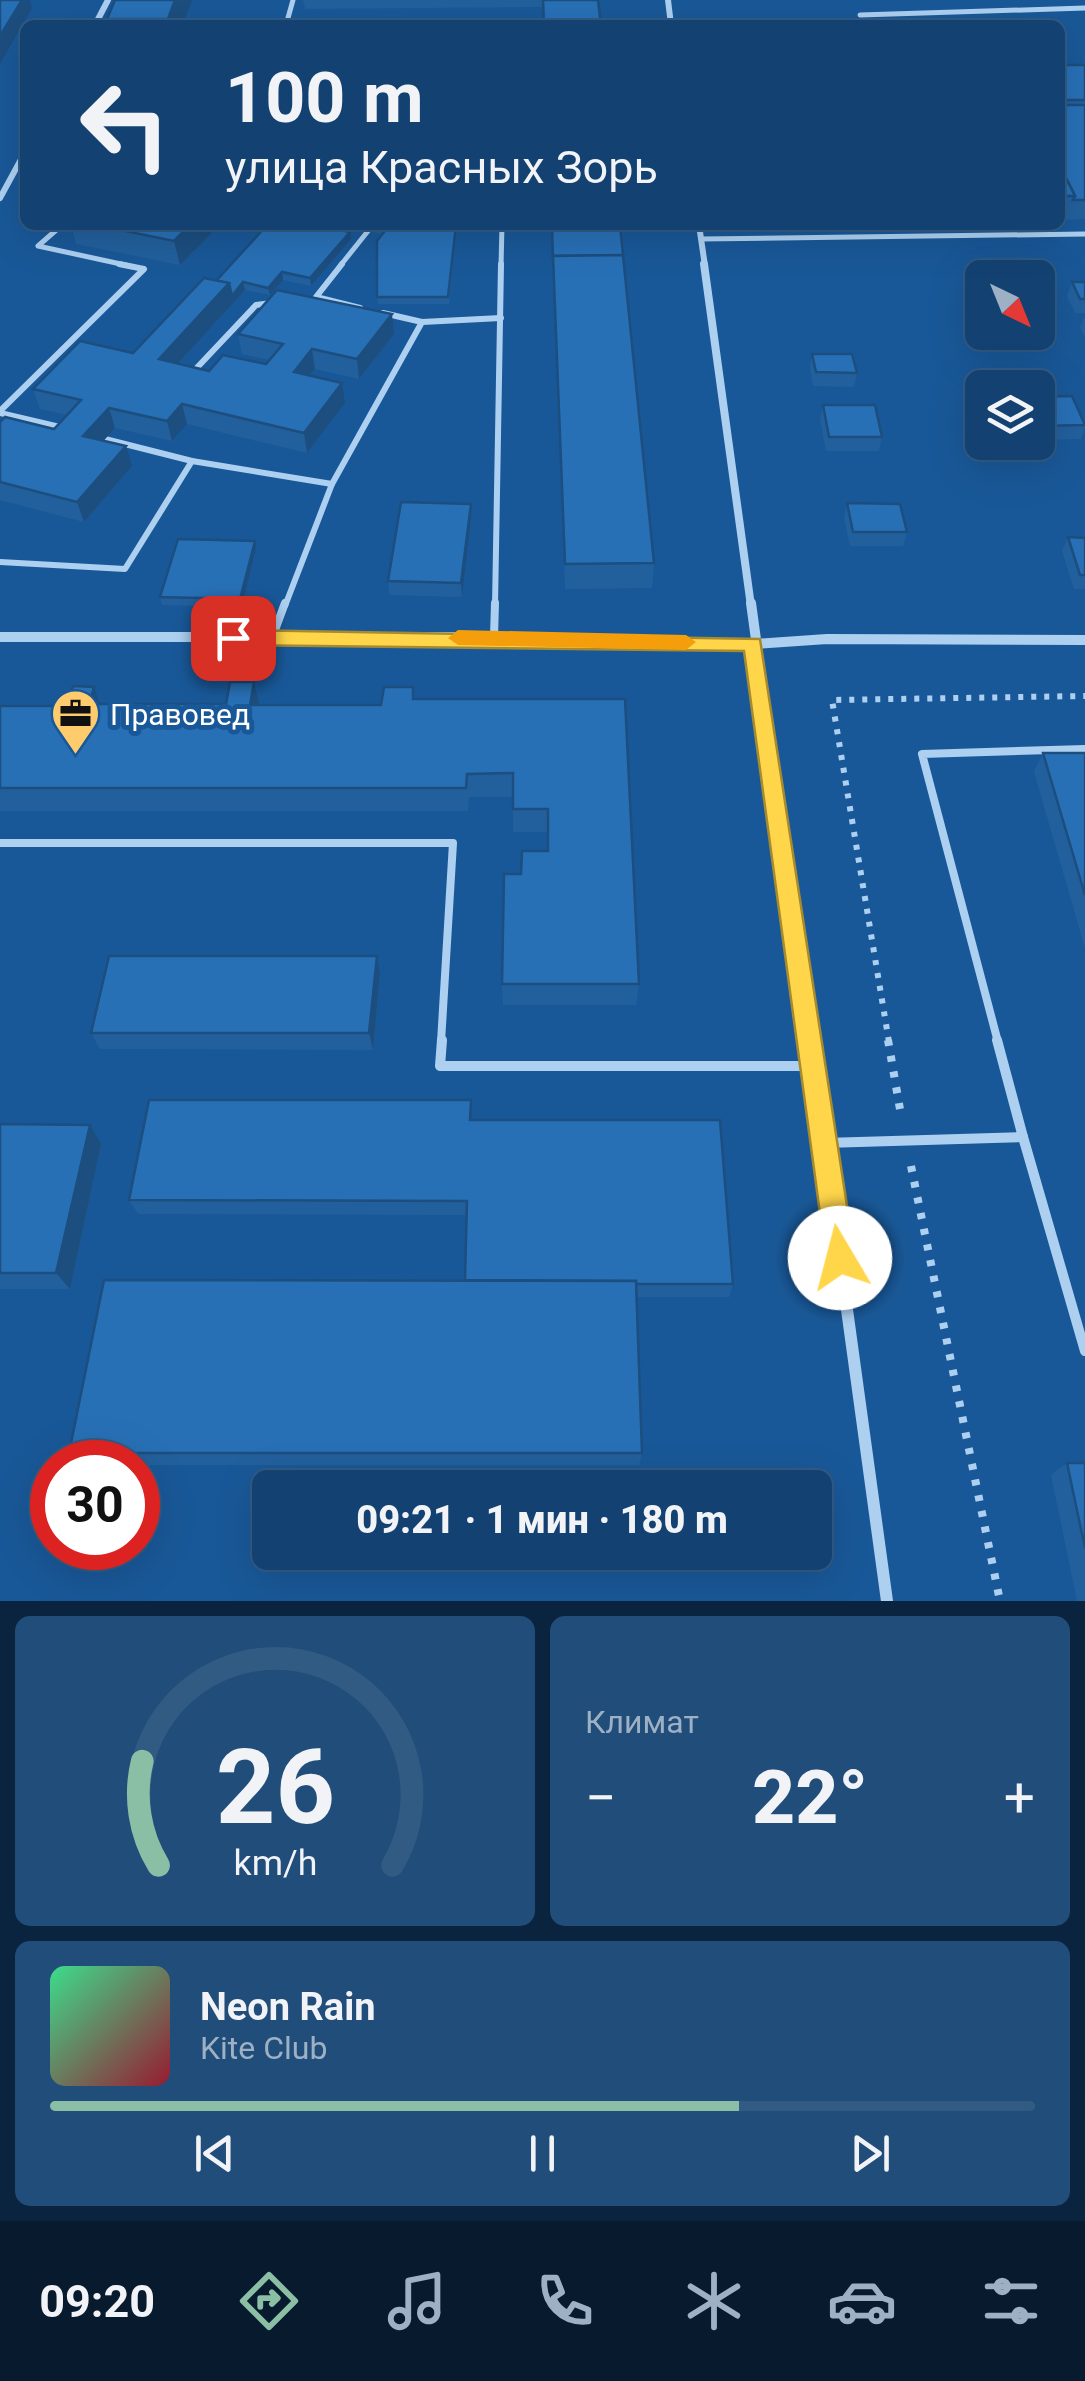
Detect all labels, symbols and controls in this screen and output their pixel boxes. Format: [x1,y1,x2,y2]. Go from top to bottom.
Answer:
text: 100 m [225,57,424,139]
icon: left [60,60,190,190]
text: улица Красных Зорь [225,141,658,194]
north arrow [965,260,1055,350]
map controls [965,260,1055,460]
button: layers [965,370,1055,460]
pin [191,596,276,681]
icon: arrive [206,611,261,666]
office icon: Правовед [49,688,101,756]
place label: Правовед [110,697,250,732]
position arrow [788,1206,892,1310]
speed limit sign: 30 [30,1440,160,1570]
text: 09:21 · 1 мин · 180 m [356,1498,728,1542]
text: Климат [585,1703,699,1741]
text: 26 [215,1727,335,1848]
text: 22° [752,1753,868,1841]
text: − [585,1766,616,1830]
text: + [1004,1766,1035,1830]
text: km/h [233,1842,317,1884]
text: Neon Rain [200,1985,376,2029]
text: Kite Club [200,2029,327,2067]
icon: previous [187,2126,242,2181]
icon: pause [515,2126,570,2181]
icon: next [843,2126,898,2181]
icon: directions [234,2266,304,2336]
icon: music [382,2266,452,2336]
icon: phone [530,2266,600,2336]
icon: climate [679,2266,749,2336]
icon: car [827,2266,897,2336]
icon: filters [976,2266,1046,2336]
text: 09:20 [39,2275,155,2328]

